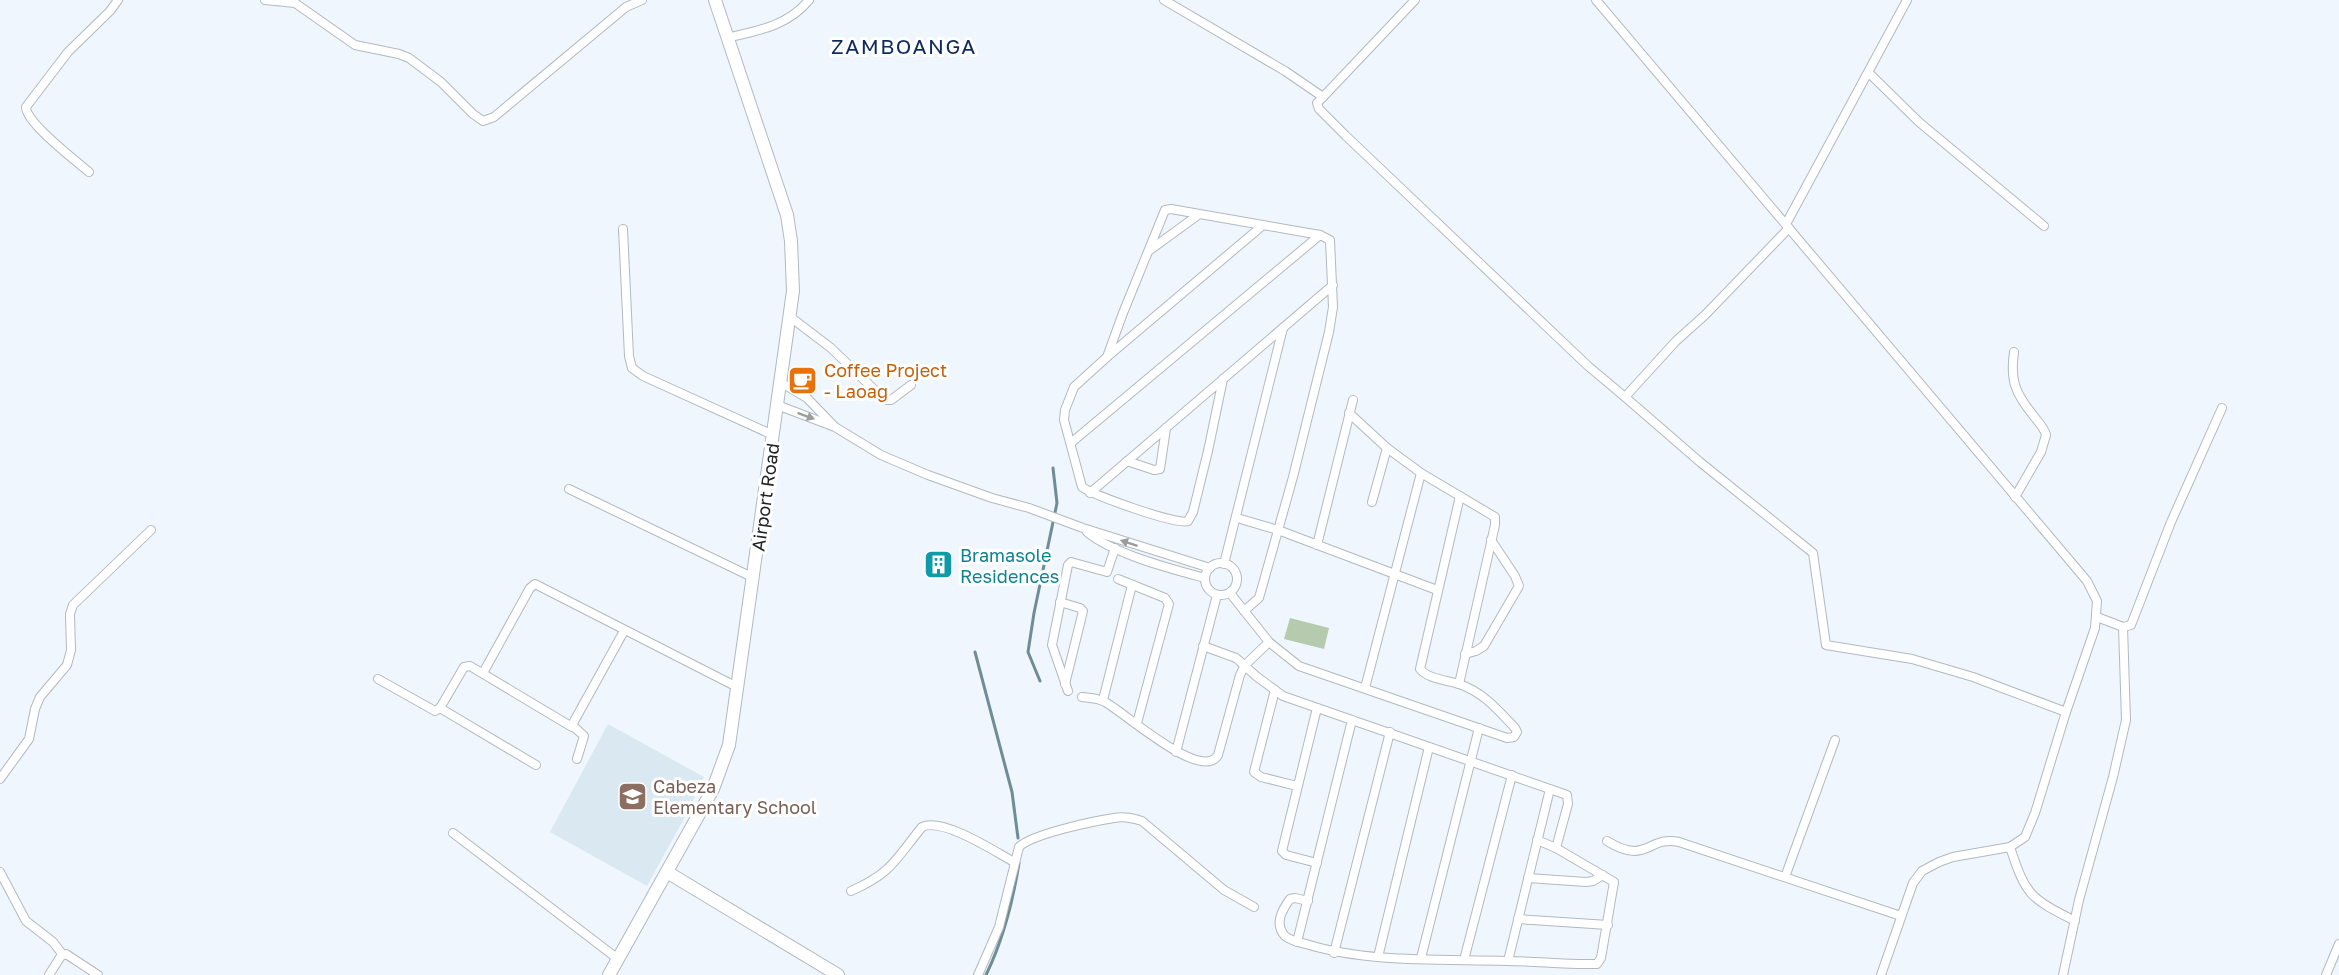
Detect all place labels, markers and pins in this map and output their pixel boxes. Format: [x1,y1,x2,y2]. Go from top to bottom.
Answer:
place label: Coffee Project - Laoag [824,359,947,402]
cafe icon: Coffee Project - Laoag [787,364,819,396]
place label: Bramasole Residences [960,544,1059,587]
building icon: Bramasole Residences [923,549,955,581]
place label: Cabeza Elementary School [653,775,817,818]
school or university icon: Cabeza Elementary School [616,780,648,812]

